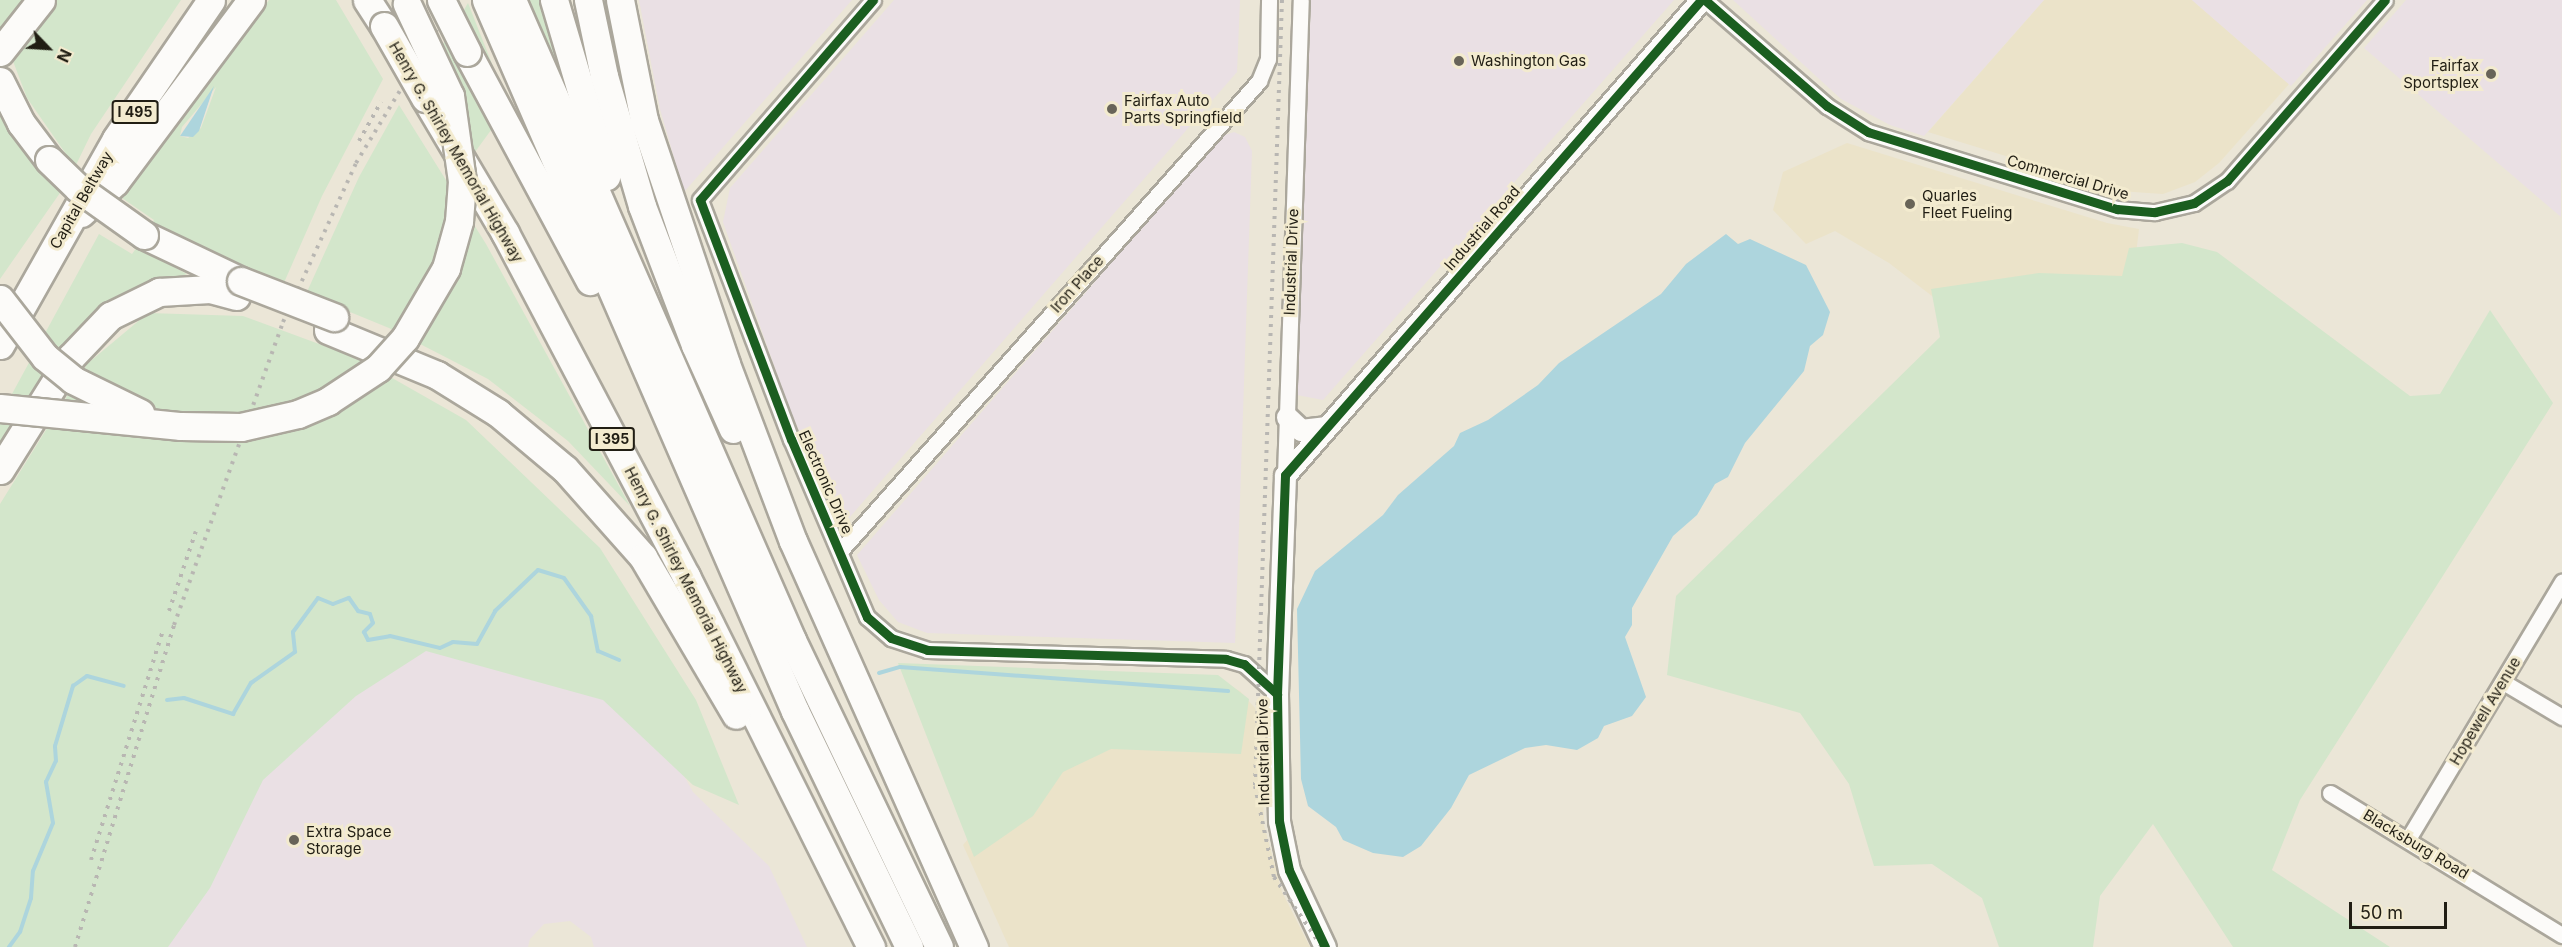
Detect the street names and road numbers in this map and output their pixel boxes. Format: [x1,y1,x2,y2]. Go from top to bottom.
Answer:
street label: Henry G. Shirley Memorial Highway [385,38,527,266]
road number: I 495 [111,101,159,123]
street label: Capital Beltway [46,148,116,252]
street label: Commercial Drive [2005,151,2131,203]
street label: Industrial Road [1441,182,1523,274]
street label: Industrial Drive [1280,208,1302,316]
street label: Iron Place [1047,252,1107,316]
street label: Electronic Drive [795,427,857,537]
road number: I 395 [588,428,636,450]
street label: Henry G. Shirley Memorial Highway [621,464,751,696]
street label: Hopewell Avenue [2446,654,2524,768]
street label: Industrial Drive [1253,698,1273,806]
street label: Blacksburg Road [2360,805,2472,883]

